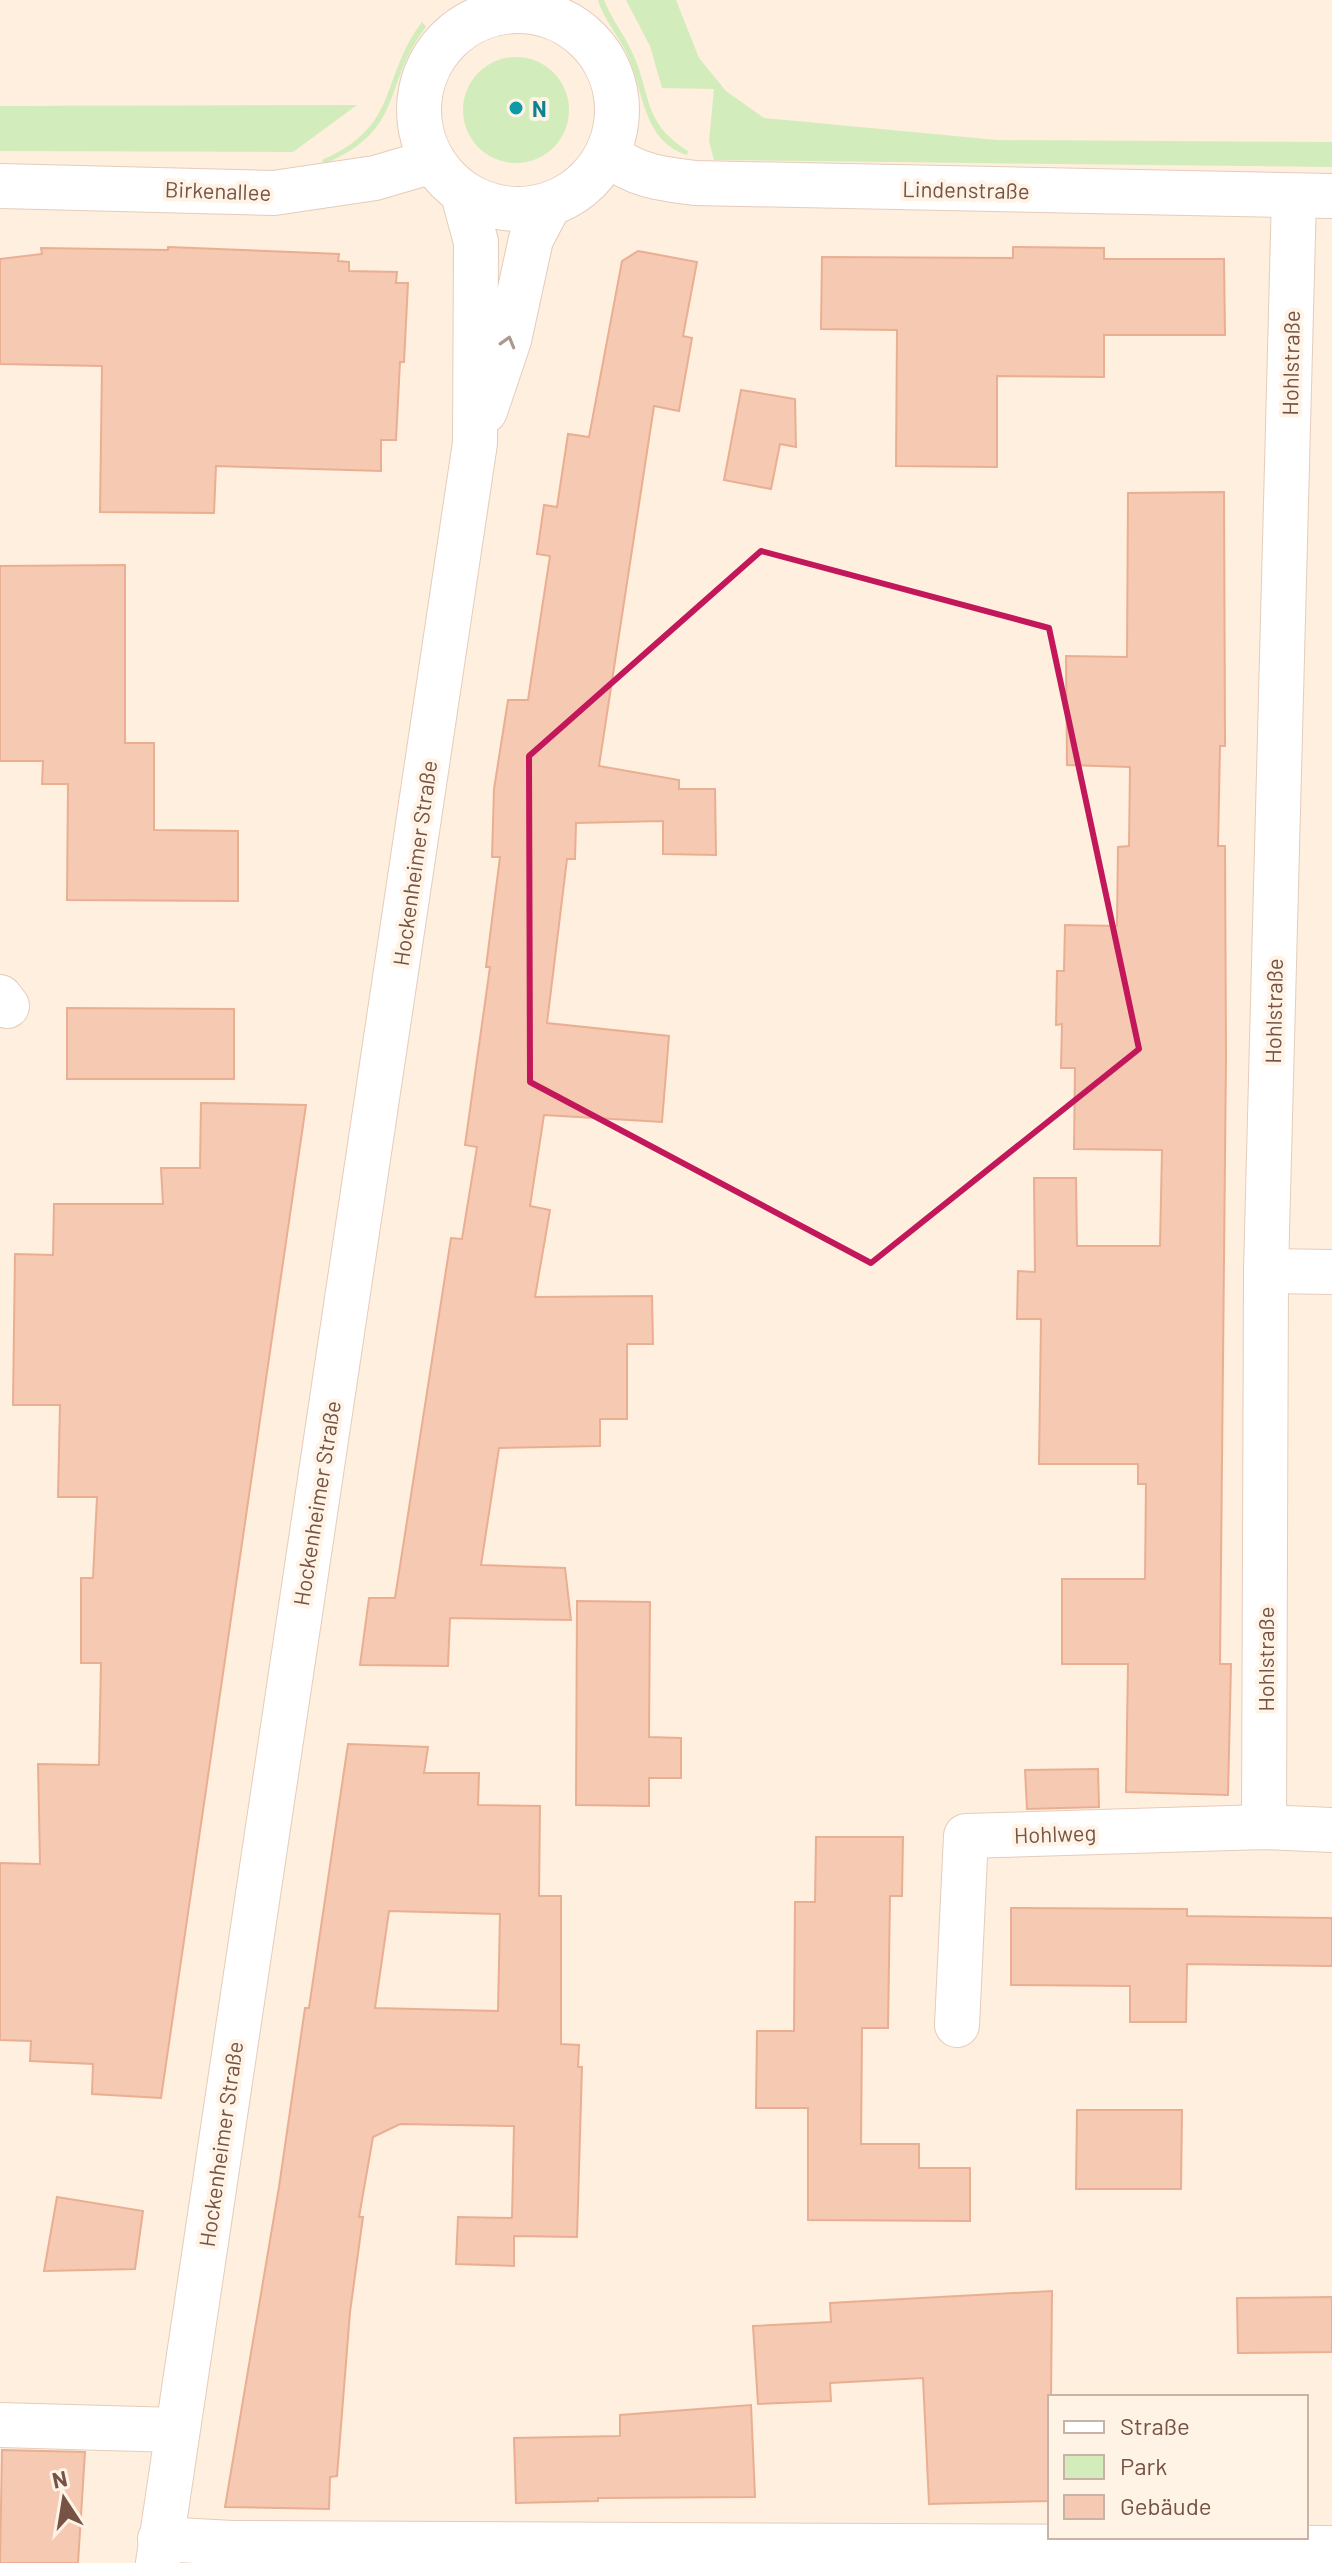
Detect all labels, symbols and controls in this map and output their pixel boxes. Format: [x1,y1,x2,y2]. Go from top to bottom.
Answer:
place label: N [532,95,547,121]
marker: N [507,99,525,117]
street label: Birkenallee [164,175,272,205]
street label: Lindenstraße [902,175,1030,203]
street label: Hohlstraße [1276,310,1304,416]
one-way arrow [499,336,515,350]
street label: Hockenheimer Straße [387,759,441,967]
street label: Hohlstraße [1259,958,1287,1064]
street label: Hockenheimer Straße [287,1399,345,1607]
street label: Hohlstraße [1252,1606,1278,1712]
street label: Hohlweg [1013,1819,1097,1847]
street label: Hockenheimer Straße [193,2040,247,2248]
legend [1048,2395,1308,2539]
text: Straße [1120,2411,1190,2440]
text: Park [1120,2451,1167,2480]
north arrow [24,2459,104,2539]
text: N [50,2464,69,2493]
text: Gebäude [1120,2491,1212,2520]

